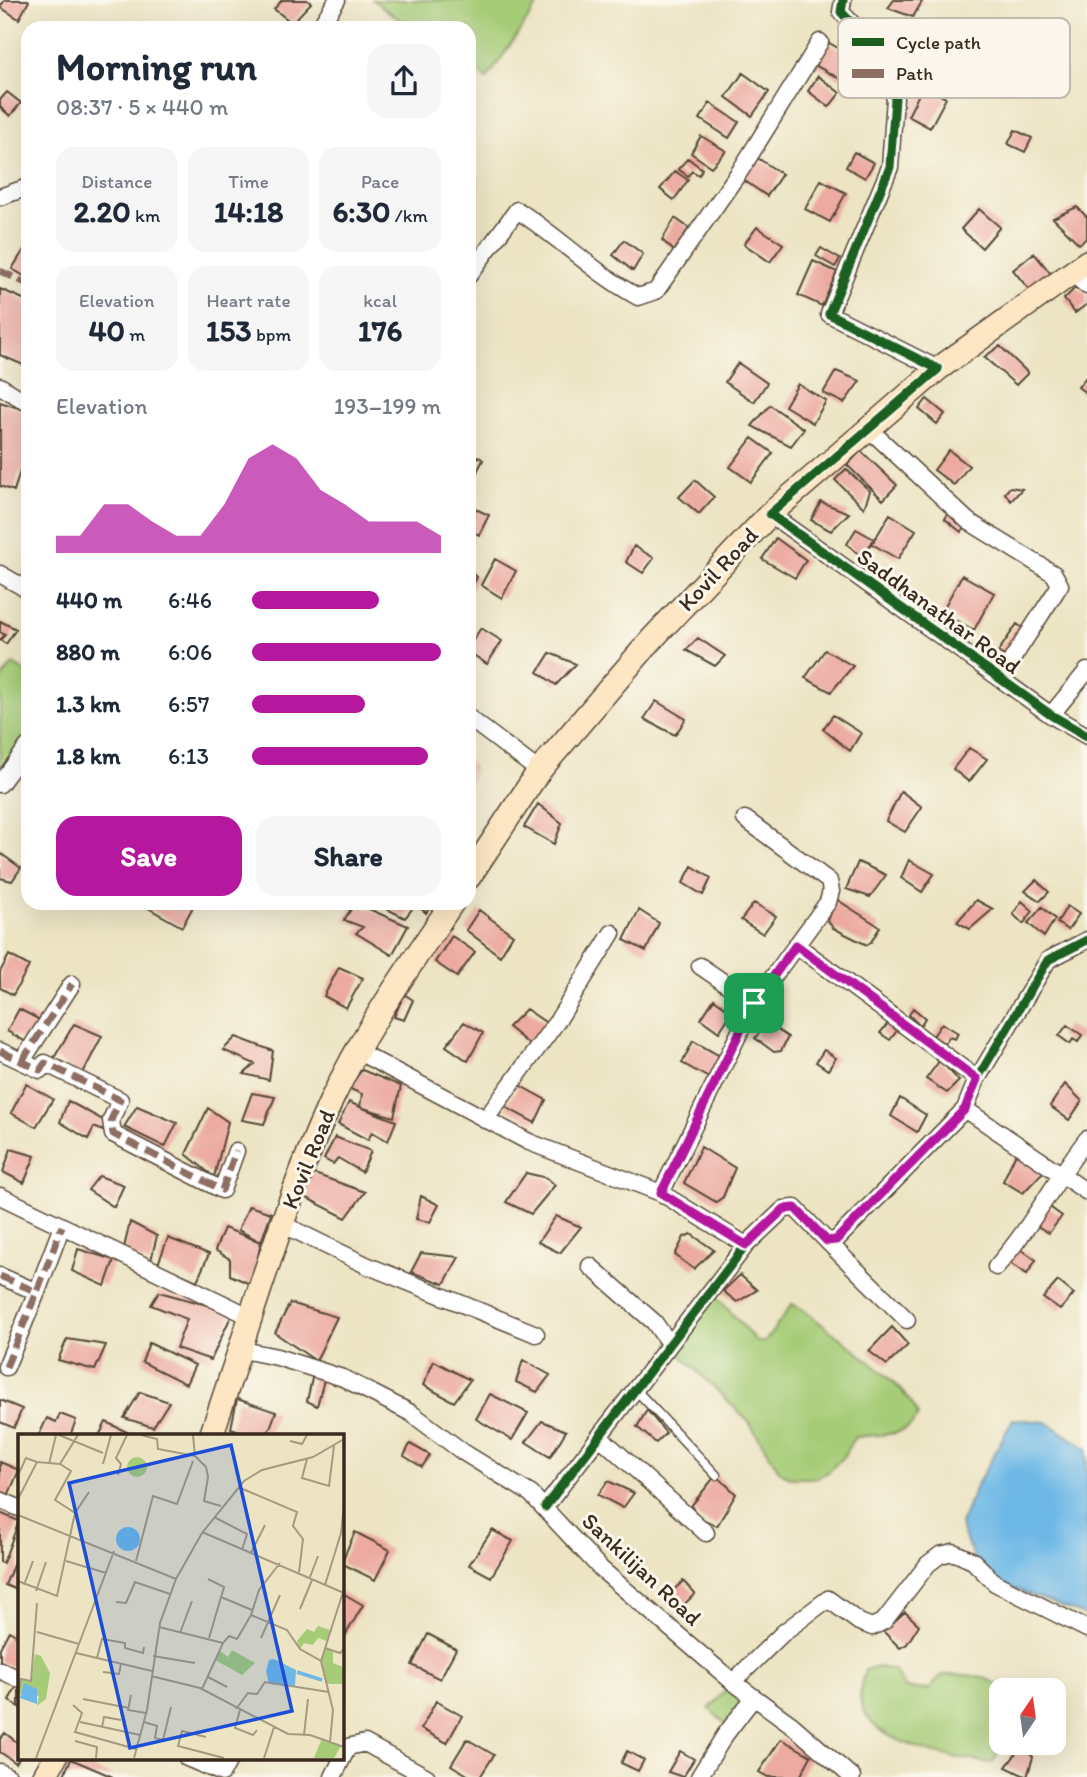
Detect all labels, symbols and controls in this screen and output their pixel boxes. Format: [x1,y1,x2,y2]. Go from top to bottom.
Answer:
legend [838,18,1070,98]
text: Cycle path [896,31,981,54]
text: Morning run [56,44,257,90]
button: share [367,44,441,118]
text: Path [896,62,933,85]
text: 08:37 · 5 × 440 m [56,93,228,121]
text: Distance [81,170,152,193]
text: Time [228,170,269,193]
text: Pace [361,170,399,193]
text: 2.20 [73,193,131,230]
text: 14:18 [214,193,283,230]
text: 6:30 [332,193,390,230]
text: km [131,204,160,227]
text: /km [390,204,428,227]
text: Elevation [79,289,155,312]
text: Heart rate [206,289,291,312]
text: kcal [363,289,397,312]
text: 40 [88,312,125,349]
text: 153 [206,312,252,349]
text: 176 [358,312,402,349]
text: m [125,323,145,346]
text: bpm [252,323,291,346]
text: Elevation [56,392,147,420]
text: 193–199 m [334,392,441,420]
street label: Kovil Road [672,521,764,617]
street label: Saddhanathar Road [852,542,1026,680]
text: 440 m [56,586,122,614]
text: 6:46 [168,586,212,614]
text: 880 m [56,638,120,666]
text: 6:06 [168,638,212,666]
text: 1.3 km [56,690,120,718]
text: 6:57 [168,690,209,718]
text: 1.8 km [56,742,121,770]
text: 6:13 [168,742,209,770]
button: Save [56,816,242,896]
button: Share [256,816,441,896]
pin [724,973,784,1033]
icon: arrive [735,984,773,1022]
street label: Kovil Road [275,1105,341,1213]
inset map [18,1434,343,1760]
street label: Sankilijan Road [577,1507,708,1632]
north arrow [989,1678,1066,1755]
map controls [989,1678,1066,1755]

